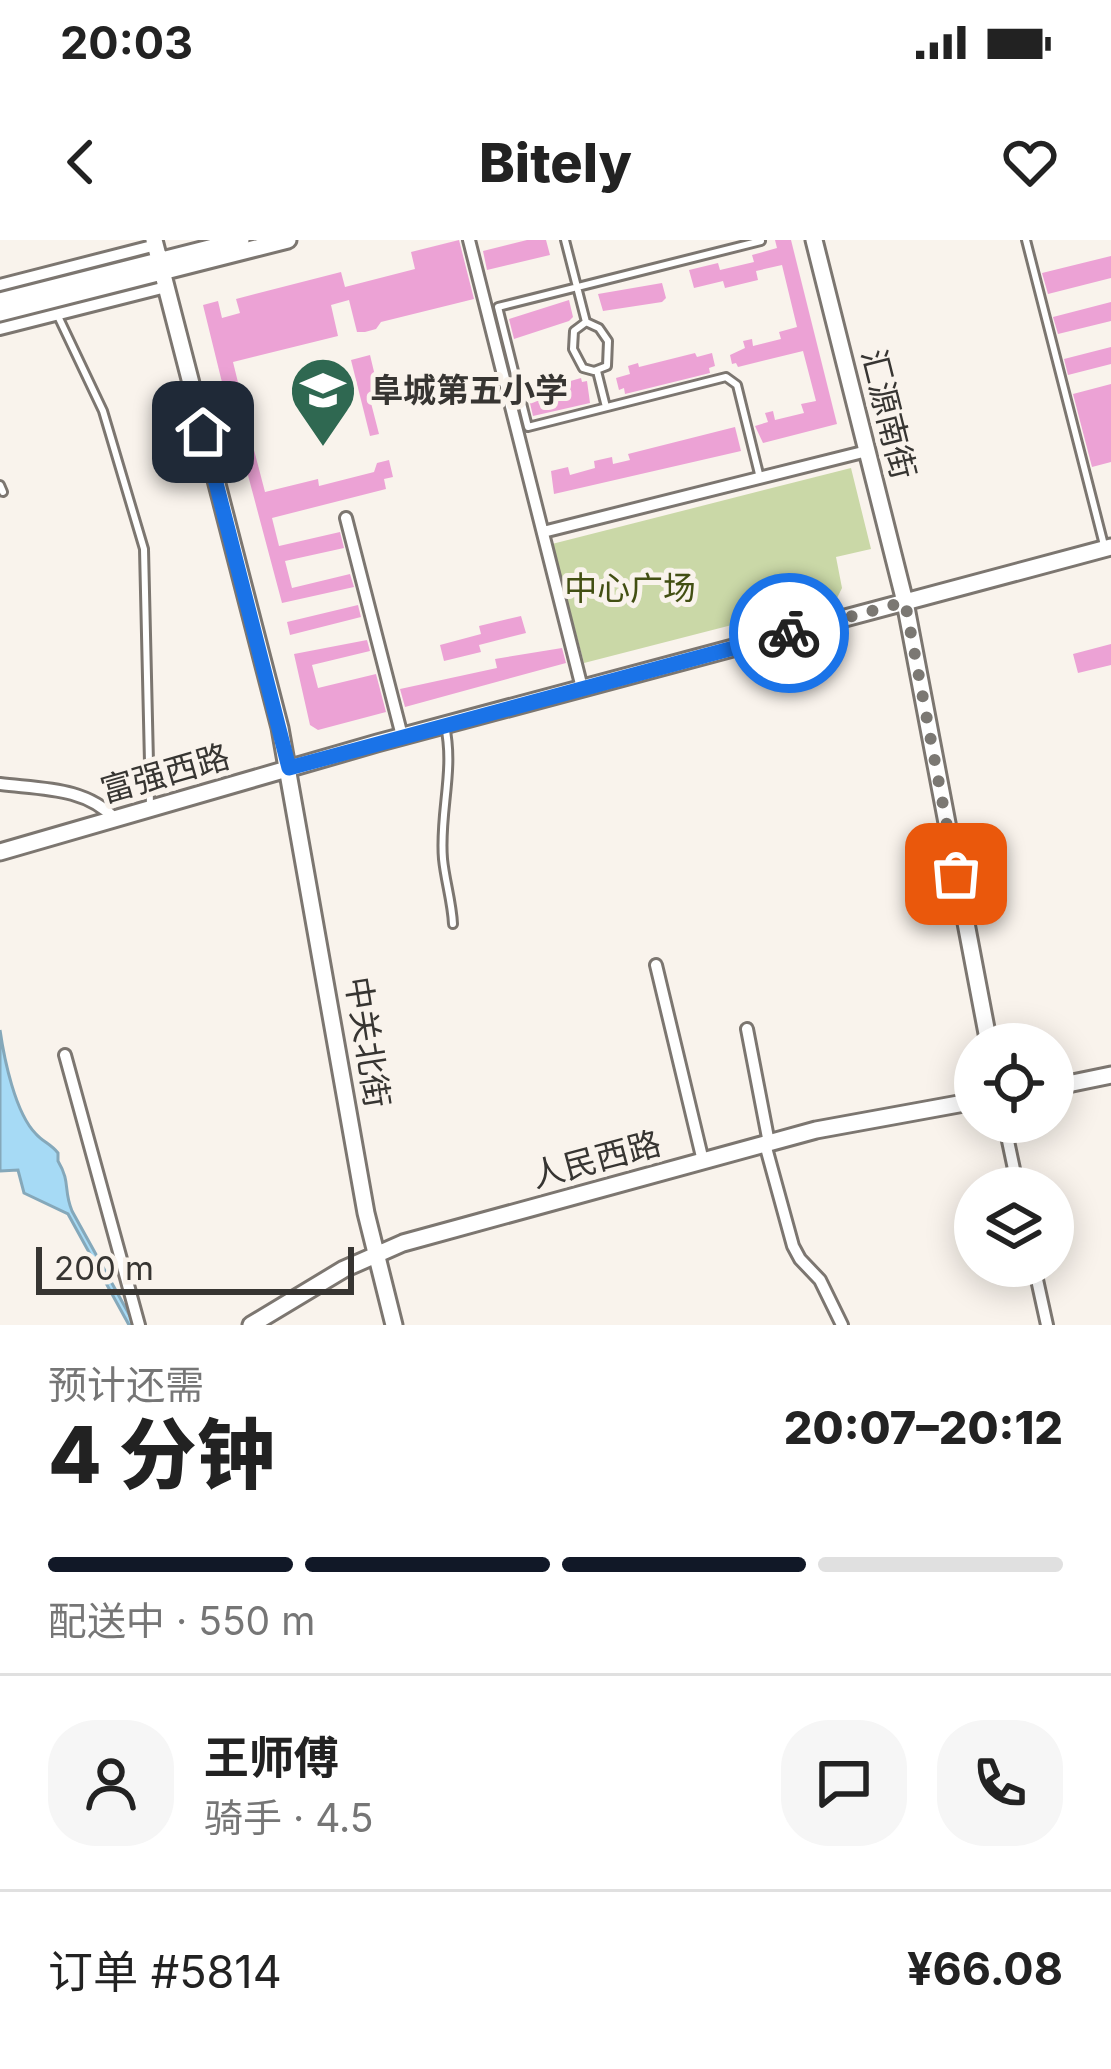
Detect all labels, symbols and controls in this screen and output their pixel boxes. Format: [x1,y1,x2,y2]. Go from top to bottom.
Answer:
text: 20:03 [60,15,193,70]
icon: back [48,129,114,195]
icon: heart [997,129,1063,195]
text: Bitely [479,130,632,195]
street label: 汇源南街 [854,345,924,483]
school or university icon: 阜城第五小学 [288,355,358,449]
place label: 阜城第五小学 [370,370,568,410]
pin [152,381,254,483]
icon: home [170,399,236,465]
park label: 中心广场 [564,568,696,608]
courier [729,573,849,693]
icon: bike [756,600,822,666]
street label: 富强西路 [96,736,234,810]
pin [905,823,1007,925]
icon: bag [923,841,989,907]
street label: 中关北街 [338,974,398,1110]
map controls [954,1023,1074,1287]
button: locate [954,1023,1074,1143]
street label: 人民西路 [527,1123,665,1195]
button: layers [954,1167,1074,1287]
scale bar [36,1241,354,1294]
text: 200 m [54,1248,154,1288]
text: 预计还需 [48,1361,204,1408]
text: 20:07–20:12 [784,1400,1063,1455]
text: 4 分钟 [48,1407,275,1502]
text: 配送中 · 550 m [48,1597,315,1644]
button: person [48,1720,174,1846]
button: chat [781,1720,907,1846]
button: phone [937,1720,1063,1846]
text: 王师傅 [204,1730,339,1785]
text: 骑手 · 4.5 [204,1794,373,1841]
text: ¥66.08 [907,1941,1063,1996]
text: 订单 #5814 [48,1944,282,1999]

